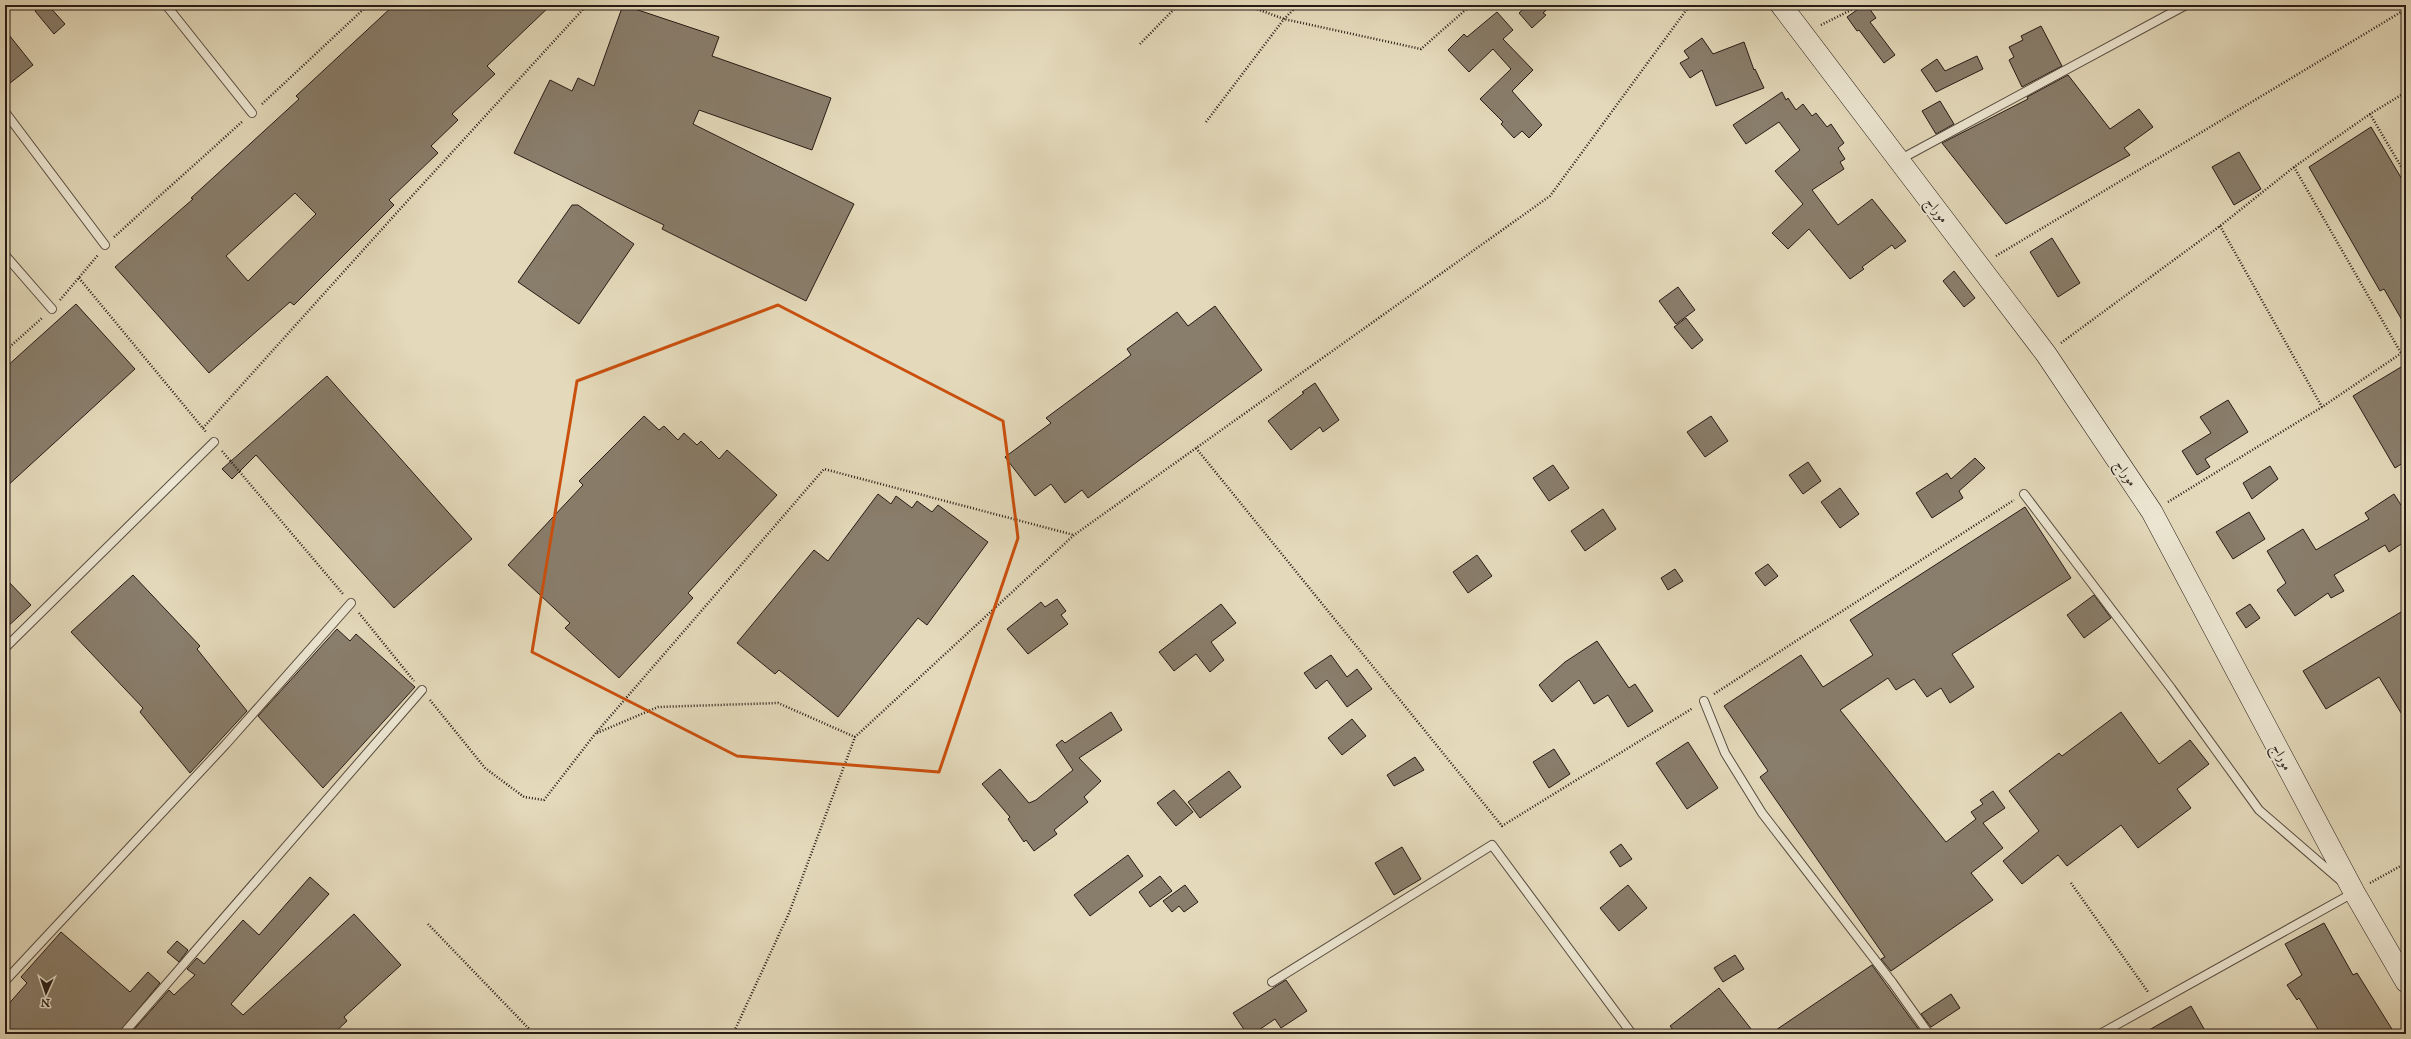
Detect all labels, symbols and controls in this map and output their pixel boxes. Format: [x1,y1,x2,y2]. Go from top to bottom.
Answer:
street label: موراج [1918,194,1952,229]
street label: موراج [2108,457,2141,492]
street label: موراج [2264,741,2296,775]
north arrow [26,973,66,1013]
text: N [40,996,51,1009]

